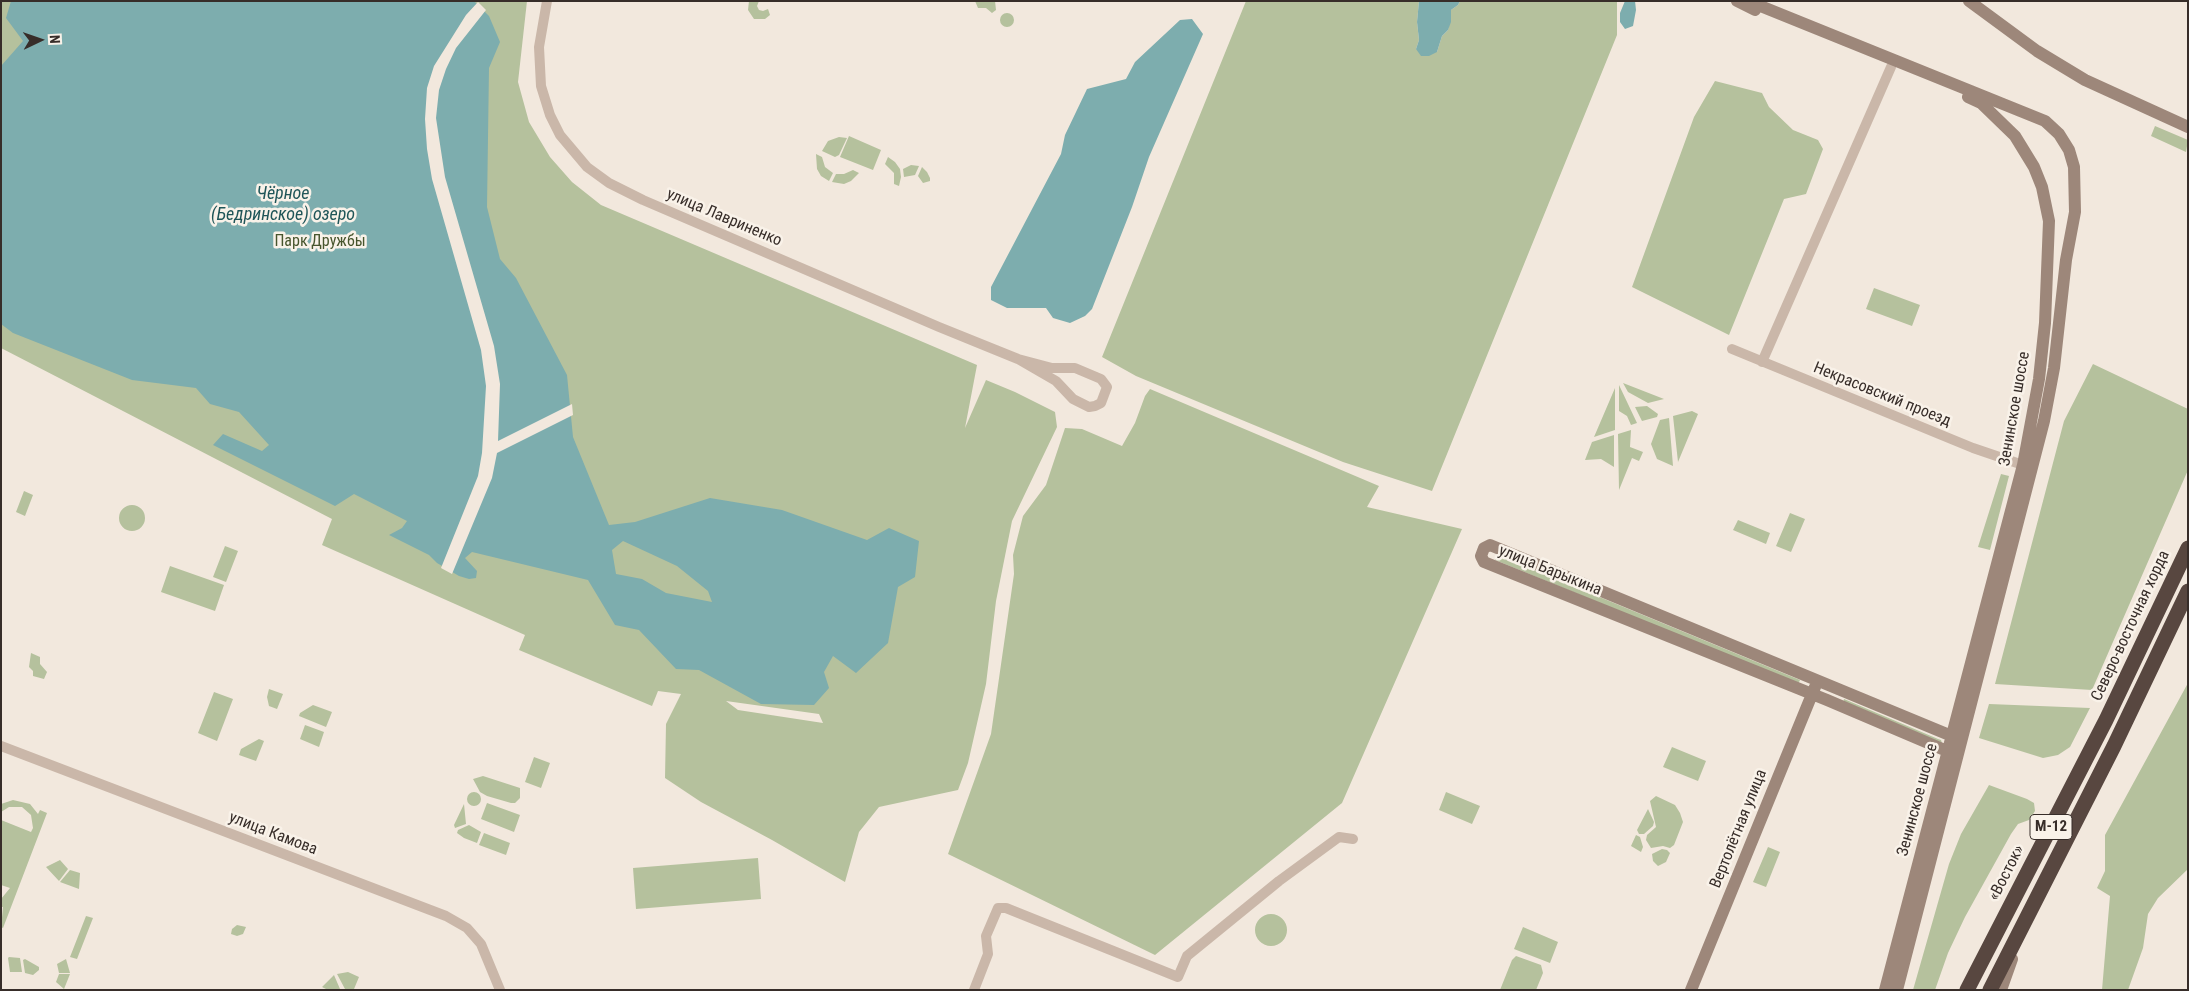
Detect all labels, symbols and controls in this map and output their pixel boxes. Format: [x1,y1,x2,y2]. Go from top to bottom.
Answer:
north arrow [15,15,65,65]
text: N [47,35,63,44]
water label: Чёрное (Бедринское) озеро [211,183,355,225]
street label: улица Лавриненко [663,185,785,251]
park label: Парк Дружбы [274,232,366,252]
street label: Зенинское шоссе [1995,350,2035,468]
street label: Некрасовский проезд [1810,359,1954,431]
street label: улица Барыкина [1496,542,1604,600]
street label: Северо-восточная хорда [2088,548,2174,704]
street label: Зенинское шоссе [1894,742,1942,858]
street label: Вертолётная улица [1706,767,1772,891]
street label: улица Камова [226,808,320,860]
road number: М-12 [2030,814,2072,840]
street label: «Восток» [1985,842,2029,904]

